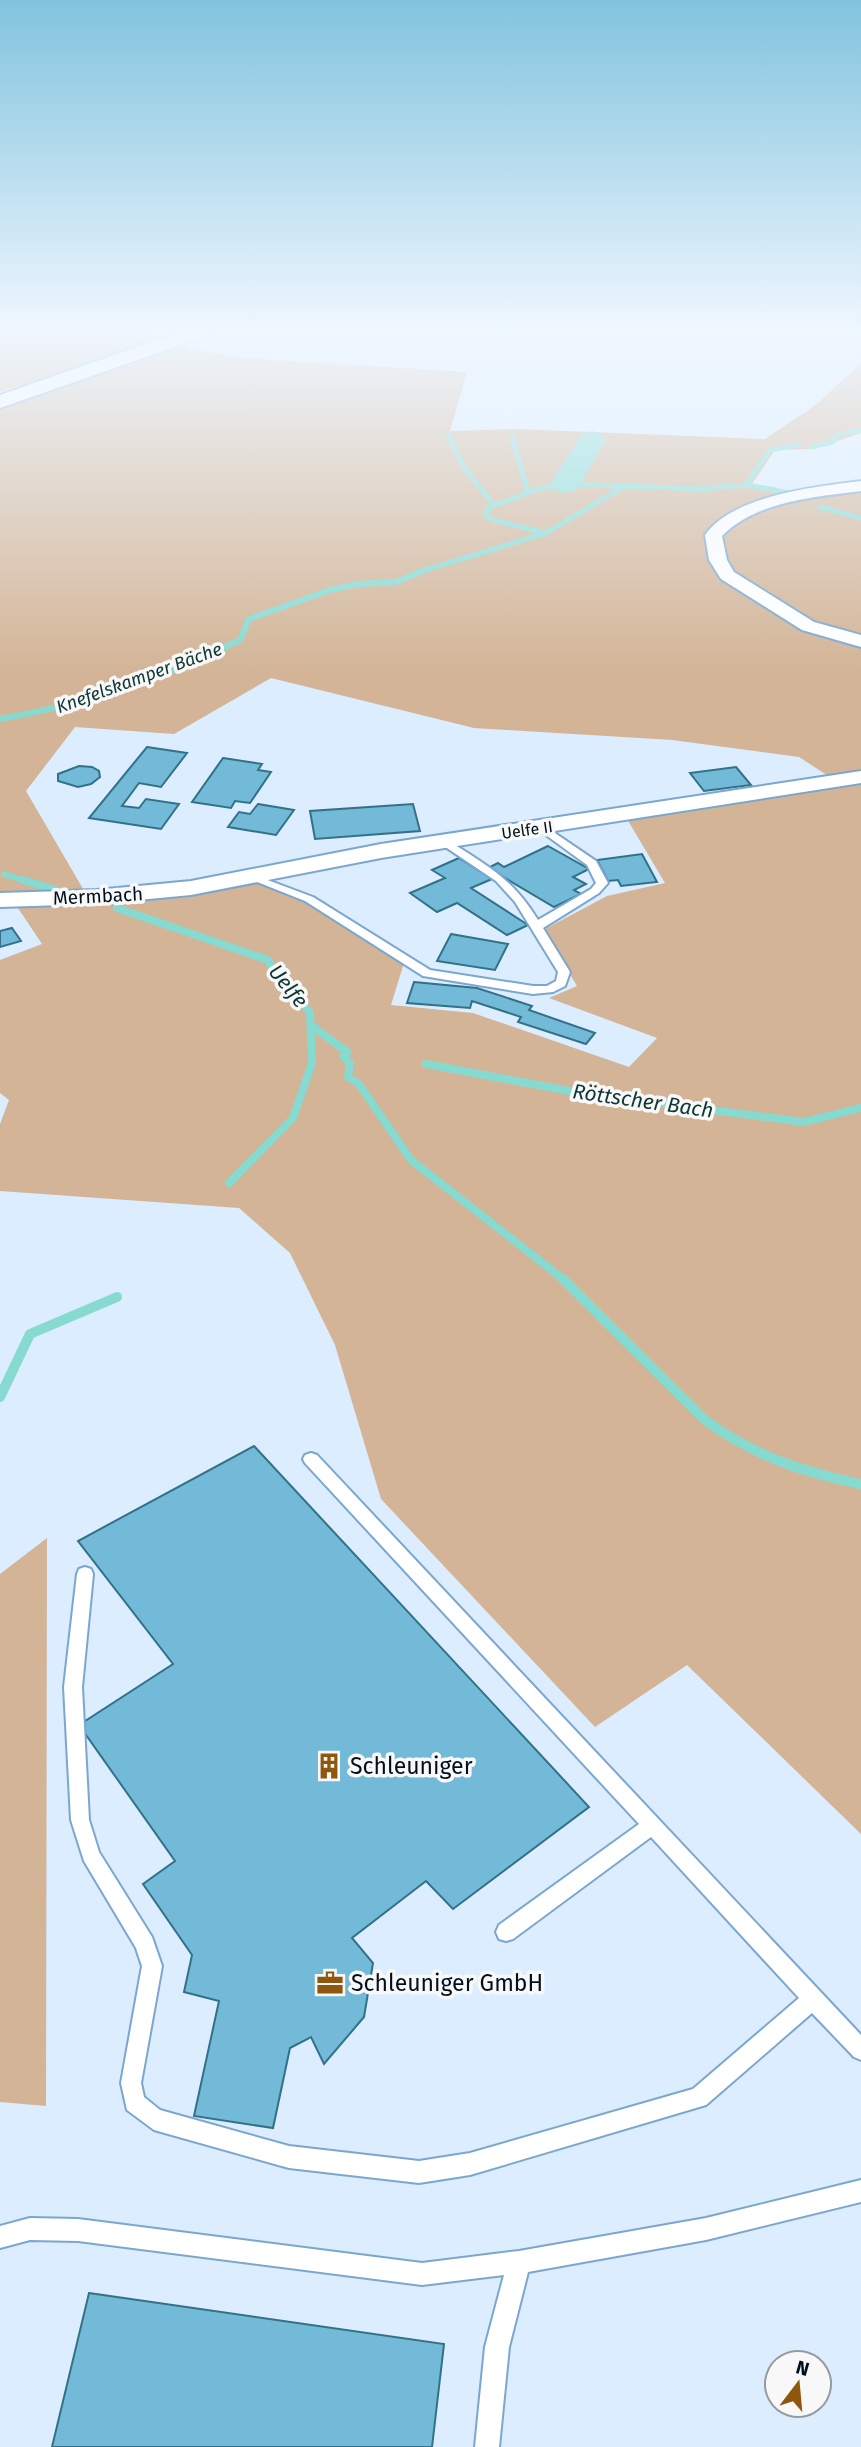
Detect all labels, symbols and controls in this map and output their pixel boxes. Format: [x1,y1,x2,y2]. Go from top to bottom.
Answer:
water label: Knefelskamper Bäche [53,638,225,718]
street label: Uelfe II [500,817,554,843]
street label: Mermbach [52,882,144,910]
water label: Uelfe [263,959,313,1013]
water label: Röttscher Bach [571,1078,715,1124]
building icon: Schleuniger [314,1751,344,1781]
place label: Schleuniger [350,1752,473,1780]
office icon: Schleuniger GmbH [315,1968,345,1998]
place label: Schleuniger GmbH [351,1969,543,1997]
north arrow [763,2349,833,2419]
text: N [793,2355,812,2381]

